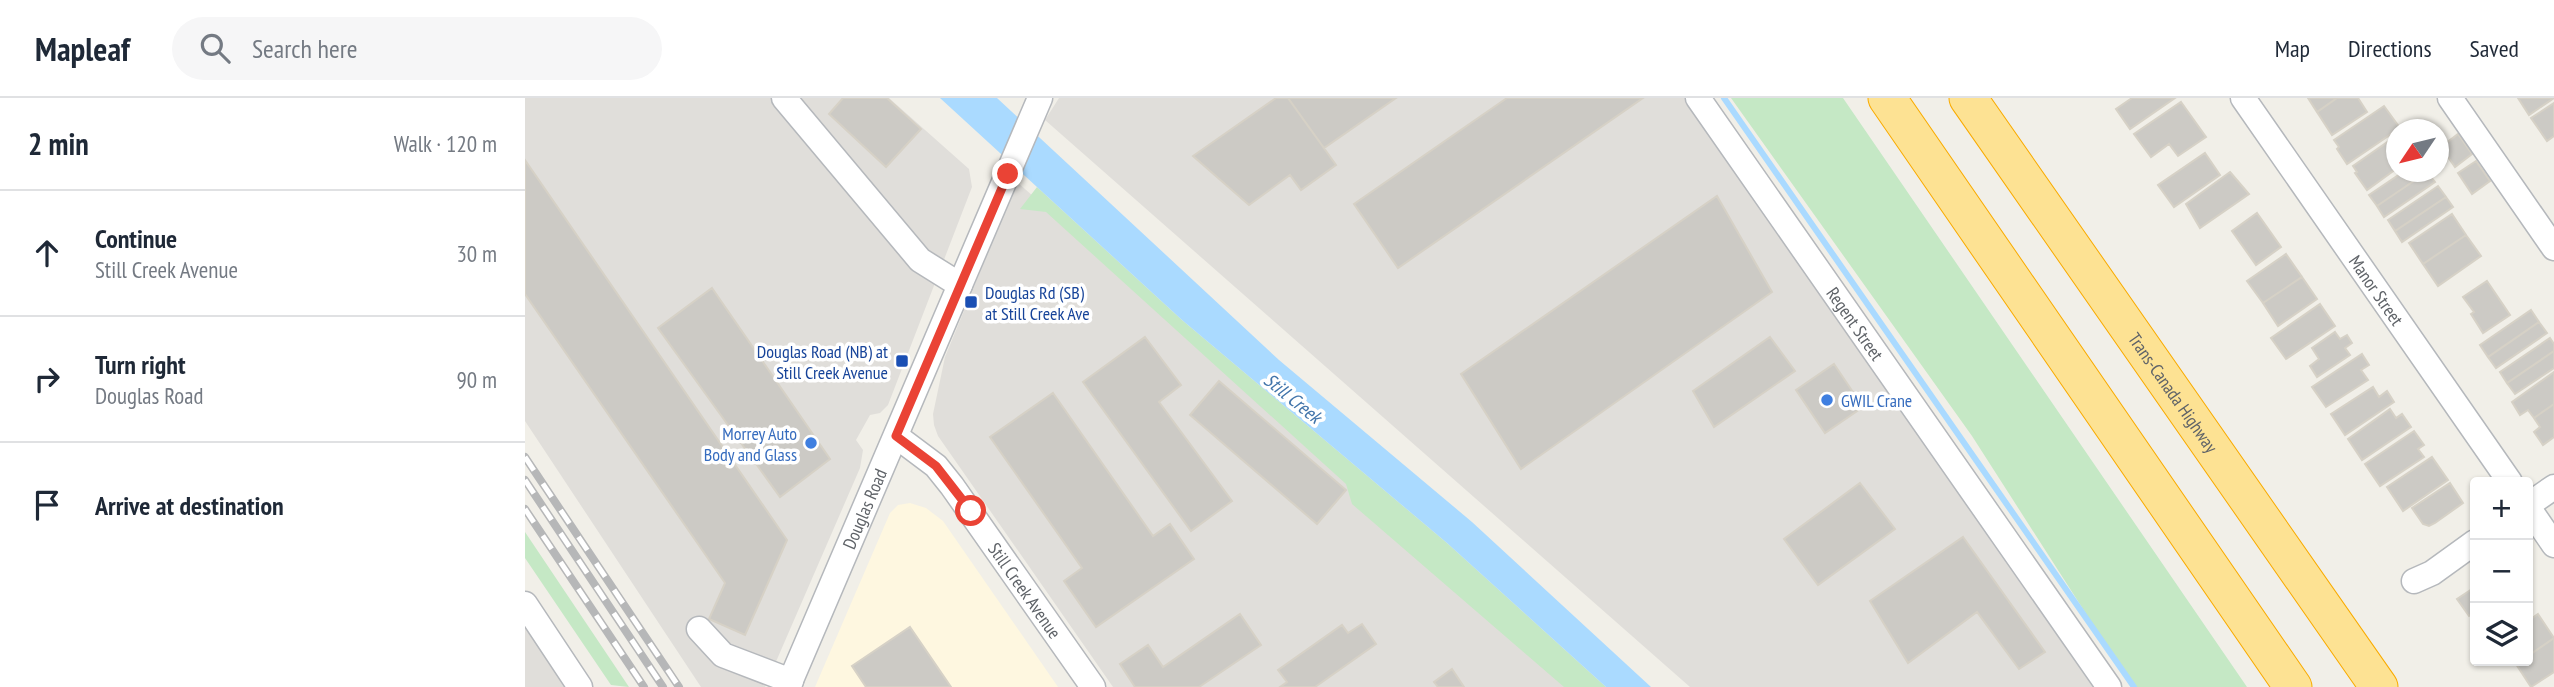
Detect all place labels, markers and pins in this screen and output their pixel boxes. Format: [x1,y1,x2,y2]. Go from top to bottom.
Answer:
place label: Douglas Rd (SB) at Still Creek Ave [985,281,1090,325]
marker: Douglas Rd (SB) at Still Creek Ave [963,294,979,310]
place label: Douglas Road (NB) at Still Creek Avenue [757,340,888,384]
marker: Douglas Road (NB) at Still Creek Avenue [894,353,910,369]
place label: GWIL Crane [1841,389,1912,412]
marker: GWIL Crane [1819,392,1835,408]
place label: Morrey Auto Body and Glass [704,422,797,466]
marker: Morrey Auto Body and Glass [803,435,819,451]

